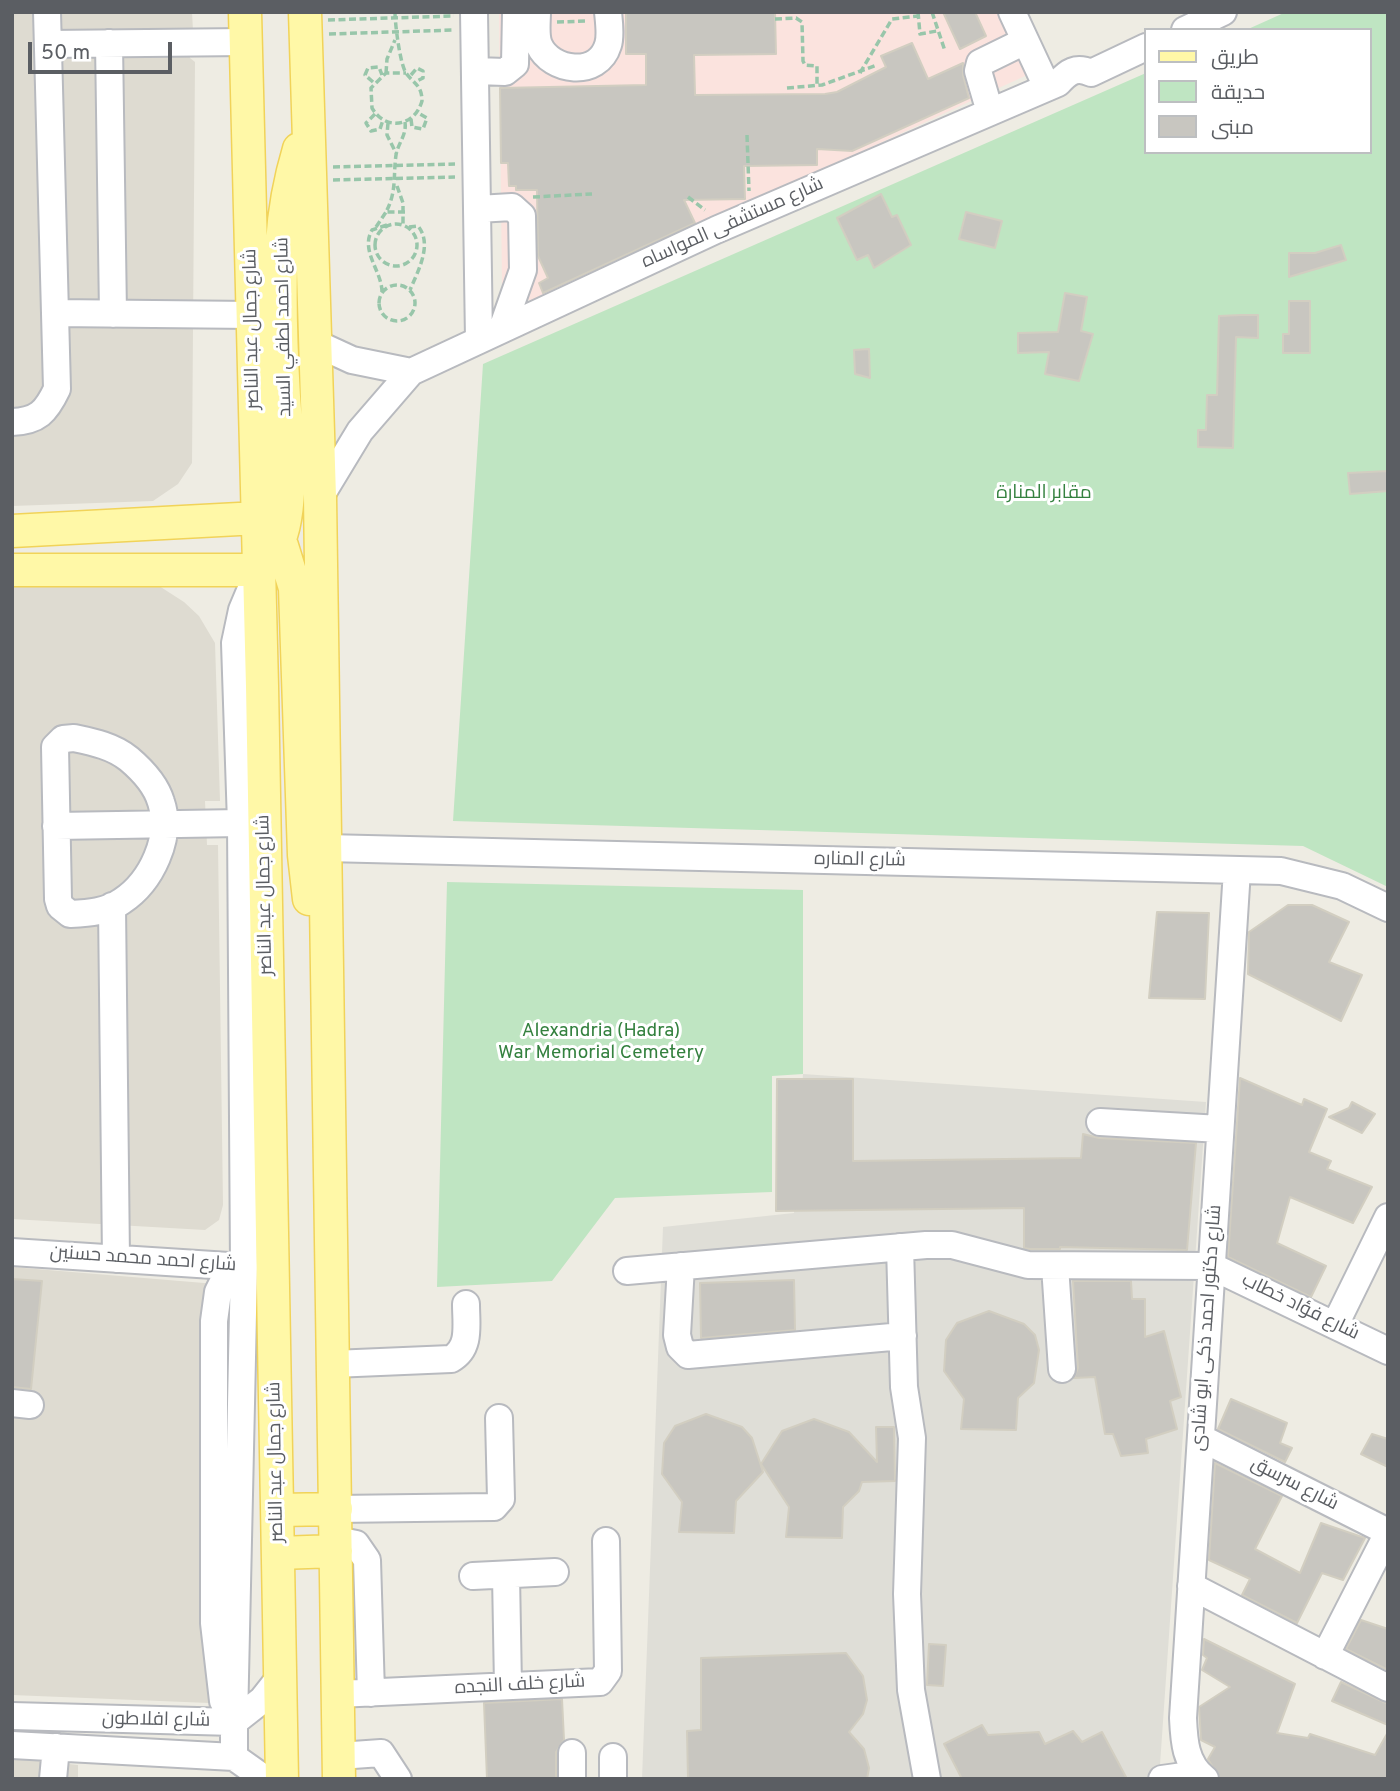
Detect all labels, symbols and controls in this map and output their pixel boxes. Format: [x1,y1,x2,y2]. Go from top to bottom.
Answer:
scale bar [32,28,175,72]
legend [1144,28,1372,154]
text: 50 m [41,40,90,67]
text: طريق [1211,45,1259,72]
text: حديقة [1211,80,1265,107]
text: مبنى [1211,115,1254,142]
street label: شارع مستشفى المواساه [638,174,828,274]
street label: شارع احمد لطفي السيد [272,237,298,417]
street label: شارع جمال عبد الناصر [240,248,266,410]
park label: مقابر المنارة [996,483,1092,505]
street label: شارع جمال عبد الناصر [253,814,279,976]
street label: شارع المناره [814,849,906,873]
park label: Alexandria (Hadra) War Memorial Cemetery [498,1021,704,1065]
street label: شارع دكتور احمد ذكى ابو شادى [1188,1204,1228,1452]
street label: شارع احمد محمد حسنين [49,1242,237,1278]
street label: شارع فؤاد خطاب [1238,1270,1362,1346]
street label: شارع جمال عبد الناصر [264,1381,290,1543]
street label: شارع سرسق [1246,1453,1342,1517]
street label: شارع خلف النجده [454,1671,586,1701]
street label: شارع افلاطون [102,1709,210,1733]

